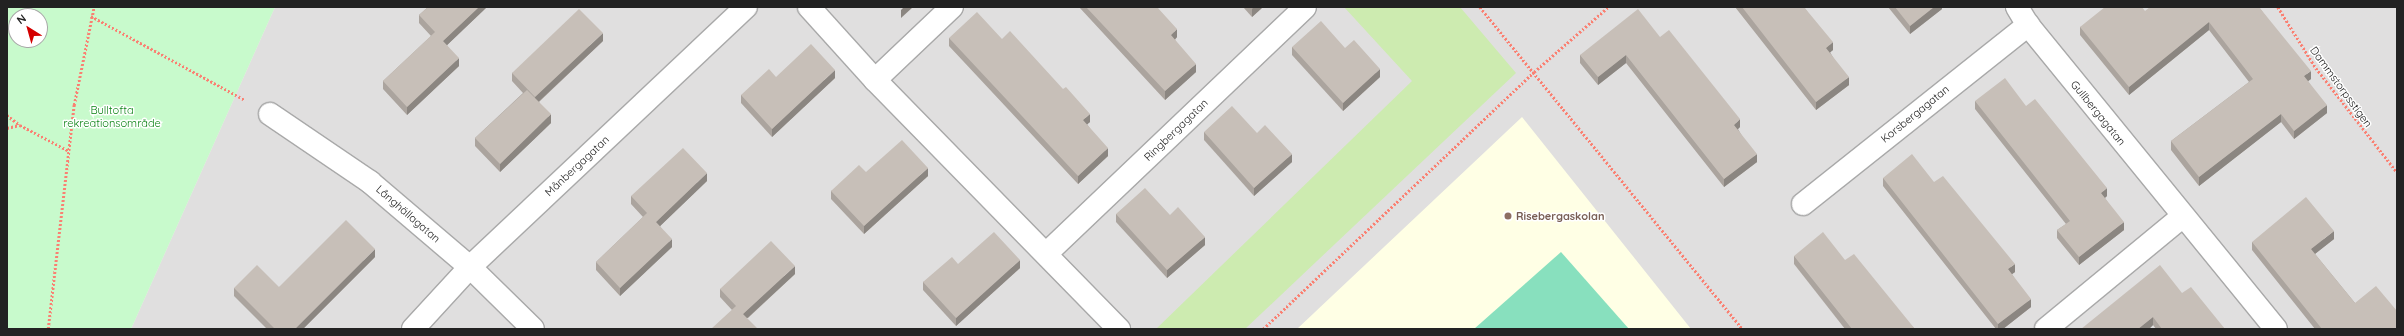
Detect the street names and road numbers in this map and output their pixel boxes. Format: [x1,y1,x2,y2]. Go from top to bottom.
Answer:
street label: Dammstorpsstigen [2307,44,2375,130]
street label: Gullbergagatan [2068,78,2128,148]
street label: Korsbergagatan [1878,82,1952,146]
street label: Ringbergagatan [1141,96,1211,164]
street label: Månbergagatan [542,133,612,199]
street label: Långhällagatan [373,183,443,245]

